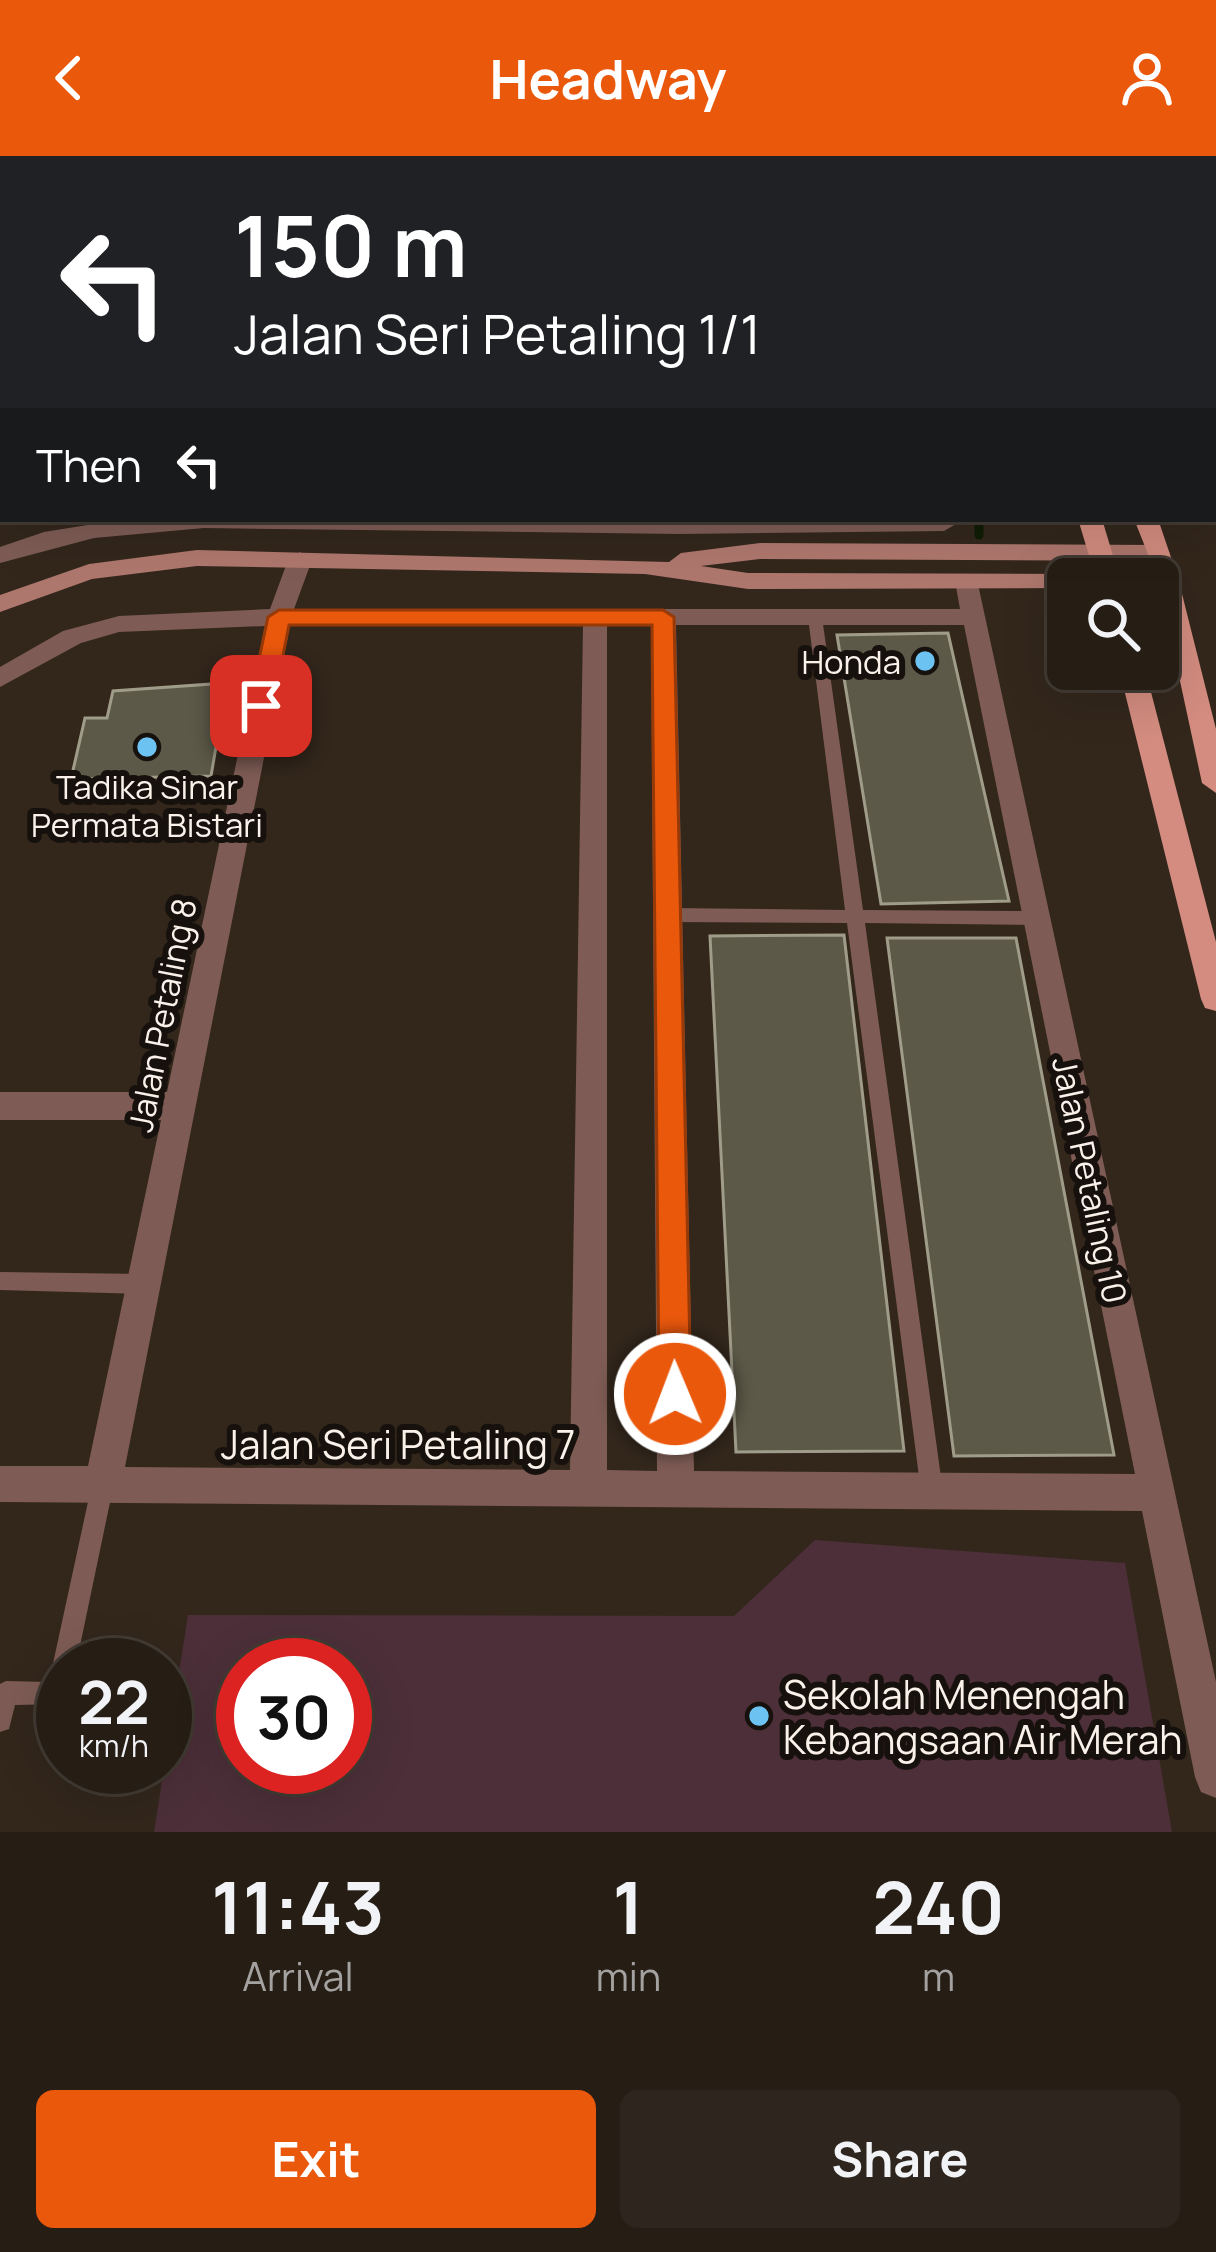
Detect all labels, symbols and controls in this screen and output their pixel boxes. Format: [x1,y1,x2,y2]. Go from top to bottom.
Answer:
text: Headway [490,41,726,115]
icon: back [36,45,102,111]
icon: person [1114,45,1180,111]
text: 150 m [234,187,468,302]
icon: left [36,204,192,360]
text: Jalan Seri Petaling 1/1 [234,296,761,370]
icon: left [166,432,232,498]
text: Then [36,434,142,496]
map controls [1047,558,1179,690]
button: search [1047,558,1179,690]
place label: Honda [802,639,901,684]
marker: Honda [912,648,938,674]
pin [210,655,312,757]
icon: arrive [228,673,294,739]
marker: Tadika Sinar Permata Bistari [134,734,160,760]
place label: Tadika Sinar Permata Bistari [31,764,263,847]
street label: Jalan Petaling 8 [117,894,207,1136]
street label: Jalan Petaling 10 [1042,1053,1138,1307]
position arrow [612,1331,738,1457]
street label: Jalan Seri Petaling 7 [221,1417,575,1471]
speed limit sign: 30 [216,1638,372,1794]
text: 22 [78,1660,150,1742]
place label: Sekolah Menengah Kebangsaan Air Merah [783,1667,1183,1766]
marker: Sekolah Menengah Kebangsaan Air Merah [746,1703,772,1729]
text: km/h [79,1725,149,1766]
text: 11:43 [211,1857,385,1956]
text: 1 [613,1857,644,1956]
text: 240 [872,1857,1005,1956]
text: Arrival [242,1949,354,2003]
text: min [596,1949,661,2003]
text: m [922,1949,955,2003]
button: Exit [36,2090,596,2228]
button: Share [620,2090,1180,2228]

